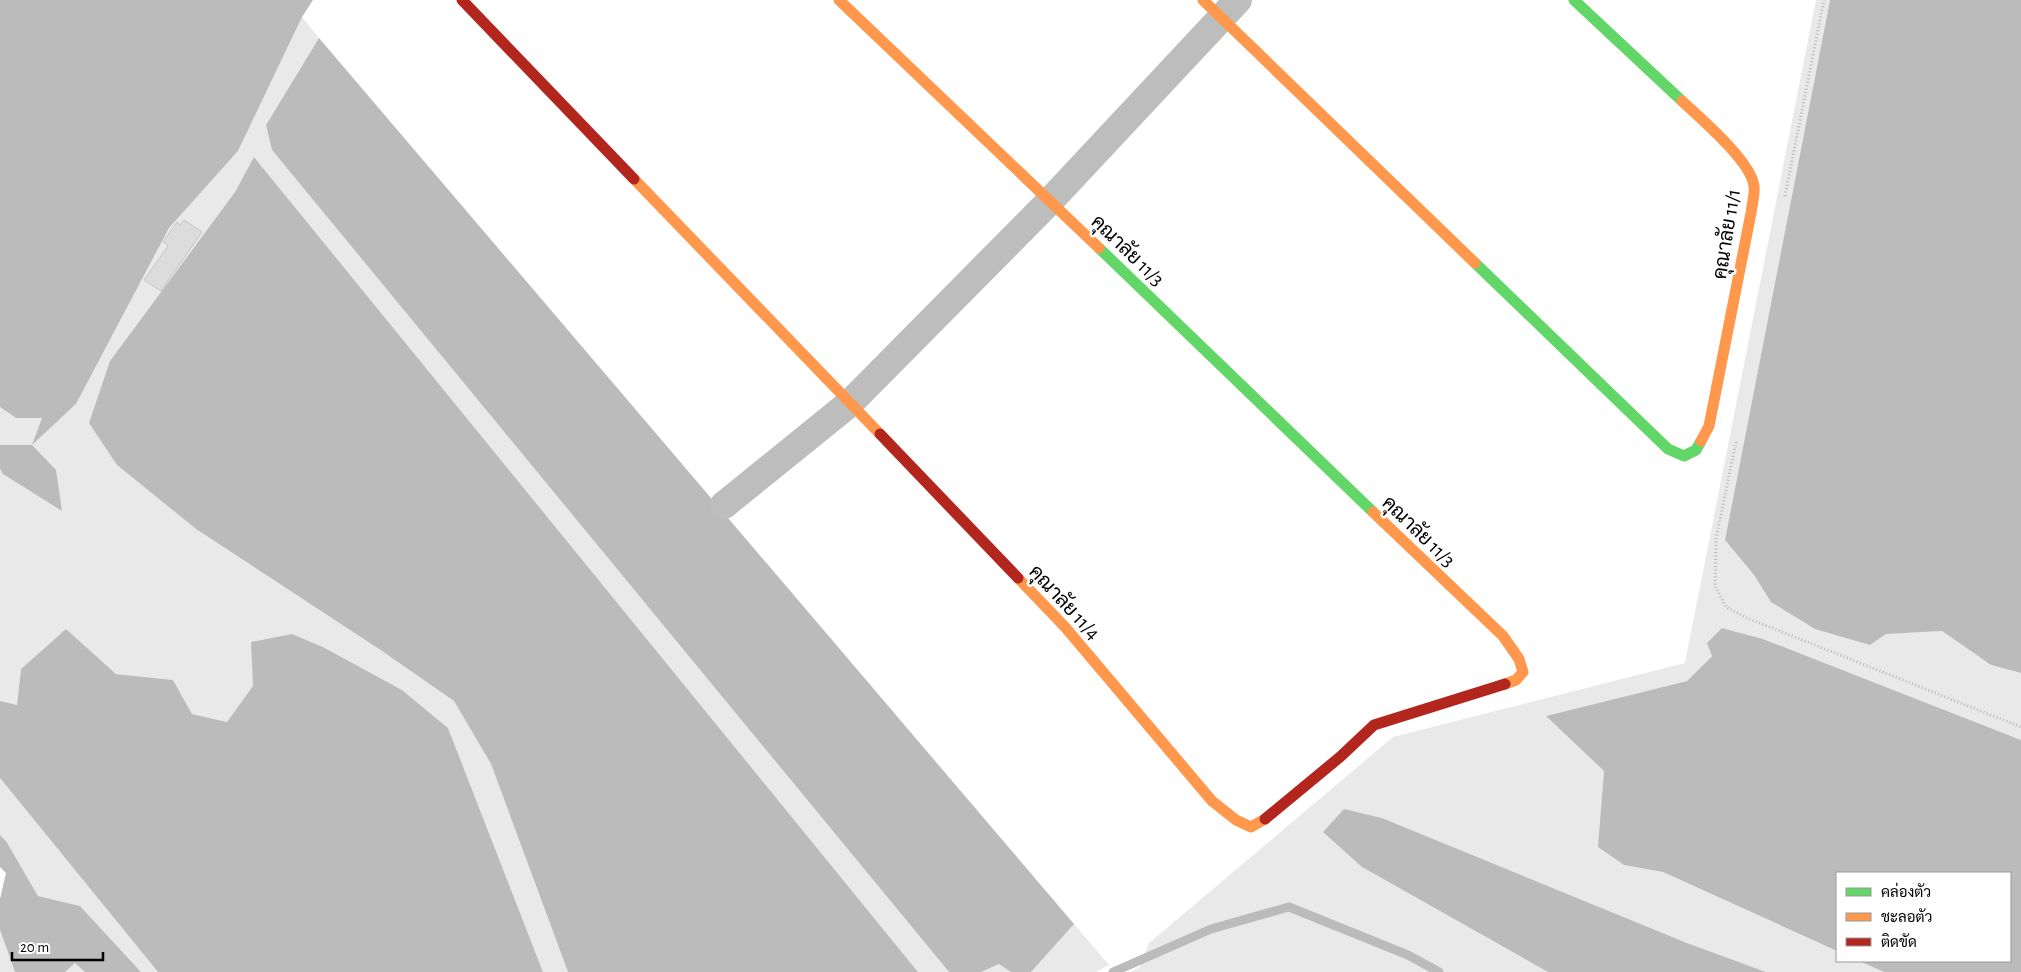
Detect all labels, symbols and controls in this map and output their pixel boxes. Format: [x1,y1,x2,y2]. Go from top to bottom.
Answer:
street label: คุณาลัย 11/1 [1707,187,1747,281]
street label: คุณาลัย 11/3 [1085,209,1170,292]
street label: คุณาลัย 11/3 [1376,490,1461,573]
street label: คุณาลัย 11/4 [1023,559,1106,646]
legend [1836,872,2011,962]
text: คล่องตัว [1881,882,1931,900]
text: ชะลอตัว [1881,908,1932,925]
scale bar [12,930,104,962]
text: ติดขัด [1881,933,1917,950]
text: 20 m [20,940,49,955]

